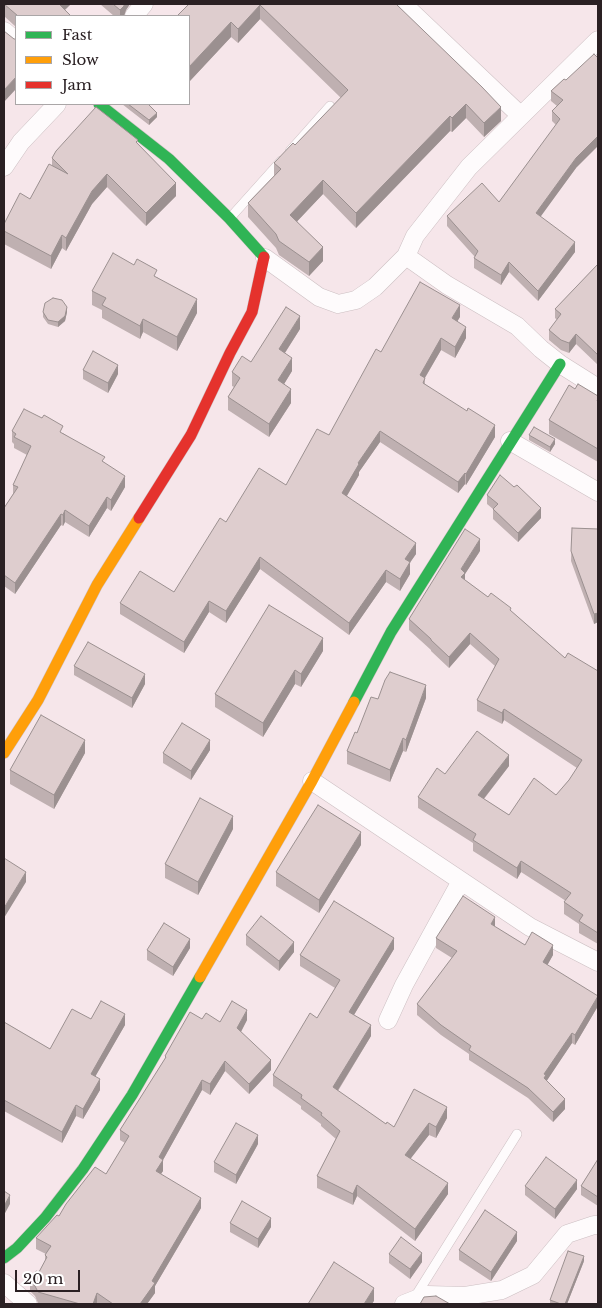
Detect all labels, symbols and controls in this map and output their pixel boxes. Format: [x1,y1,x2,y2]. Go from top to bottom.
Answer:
legend [15,15,190,105]
text: Fast [62,25,92,44]
text: Slow [62,50,99,69]
text: Jam [62,75,92,94]
scale bar [18,1260,82,1292]
text: 20 m [23,1269,63,1288]

